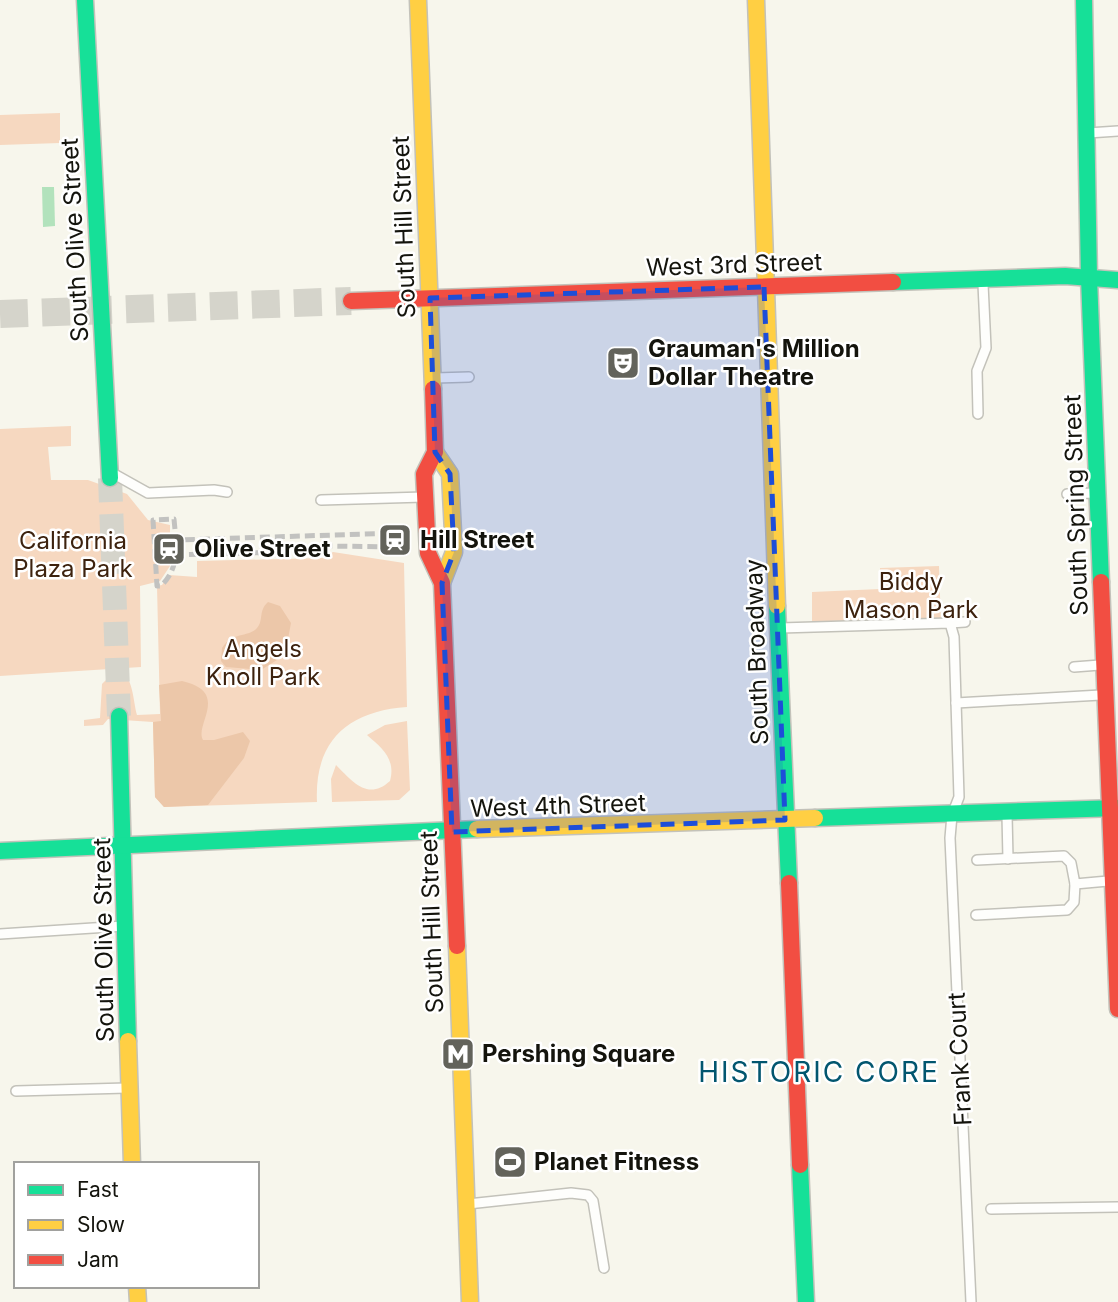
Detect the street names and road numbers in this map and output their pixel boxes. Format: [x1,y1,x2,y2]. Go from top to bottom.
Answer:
street label: South Hill Street [386,135,421,319]
street label: South Olive Street [55,137,94,343]
street label: West 3rd Street [645,247,823,282]
street label: South Spring Street [1057,394,1094,616]
street label: South Broadway [739,558,774,746]
street label: West 4th Street [470,788,646,823]
street label: South Hill Street [414,830,449,1014]
street label: South Olive Street [87,838,120,1042]
street label: Frank Court [942,991,977,1126]

